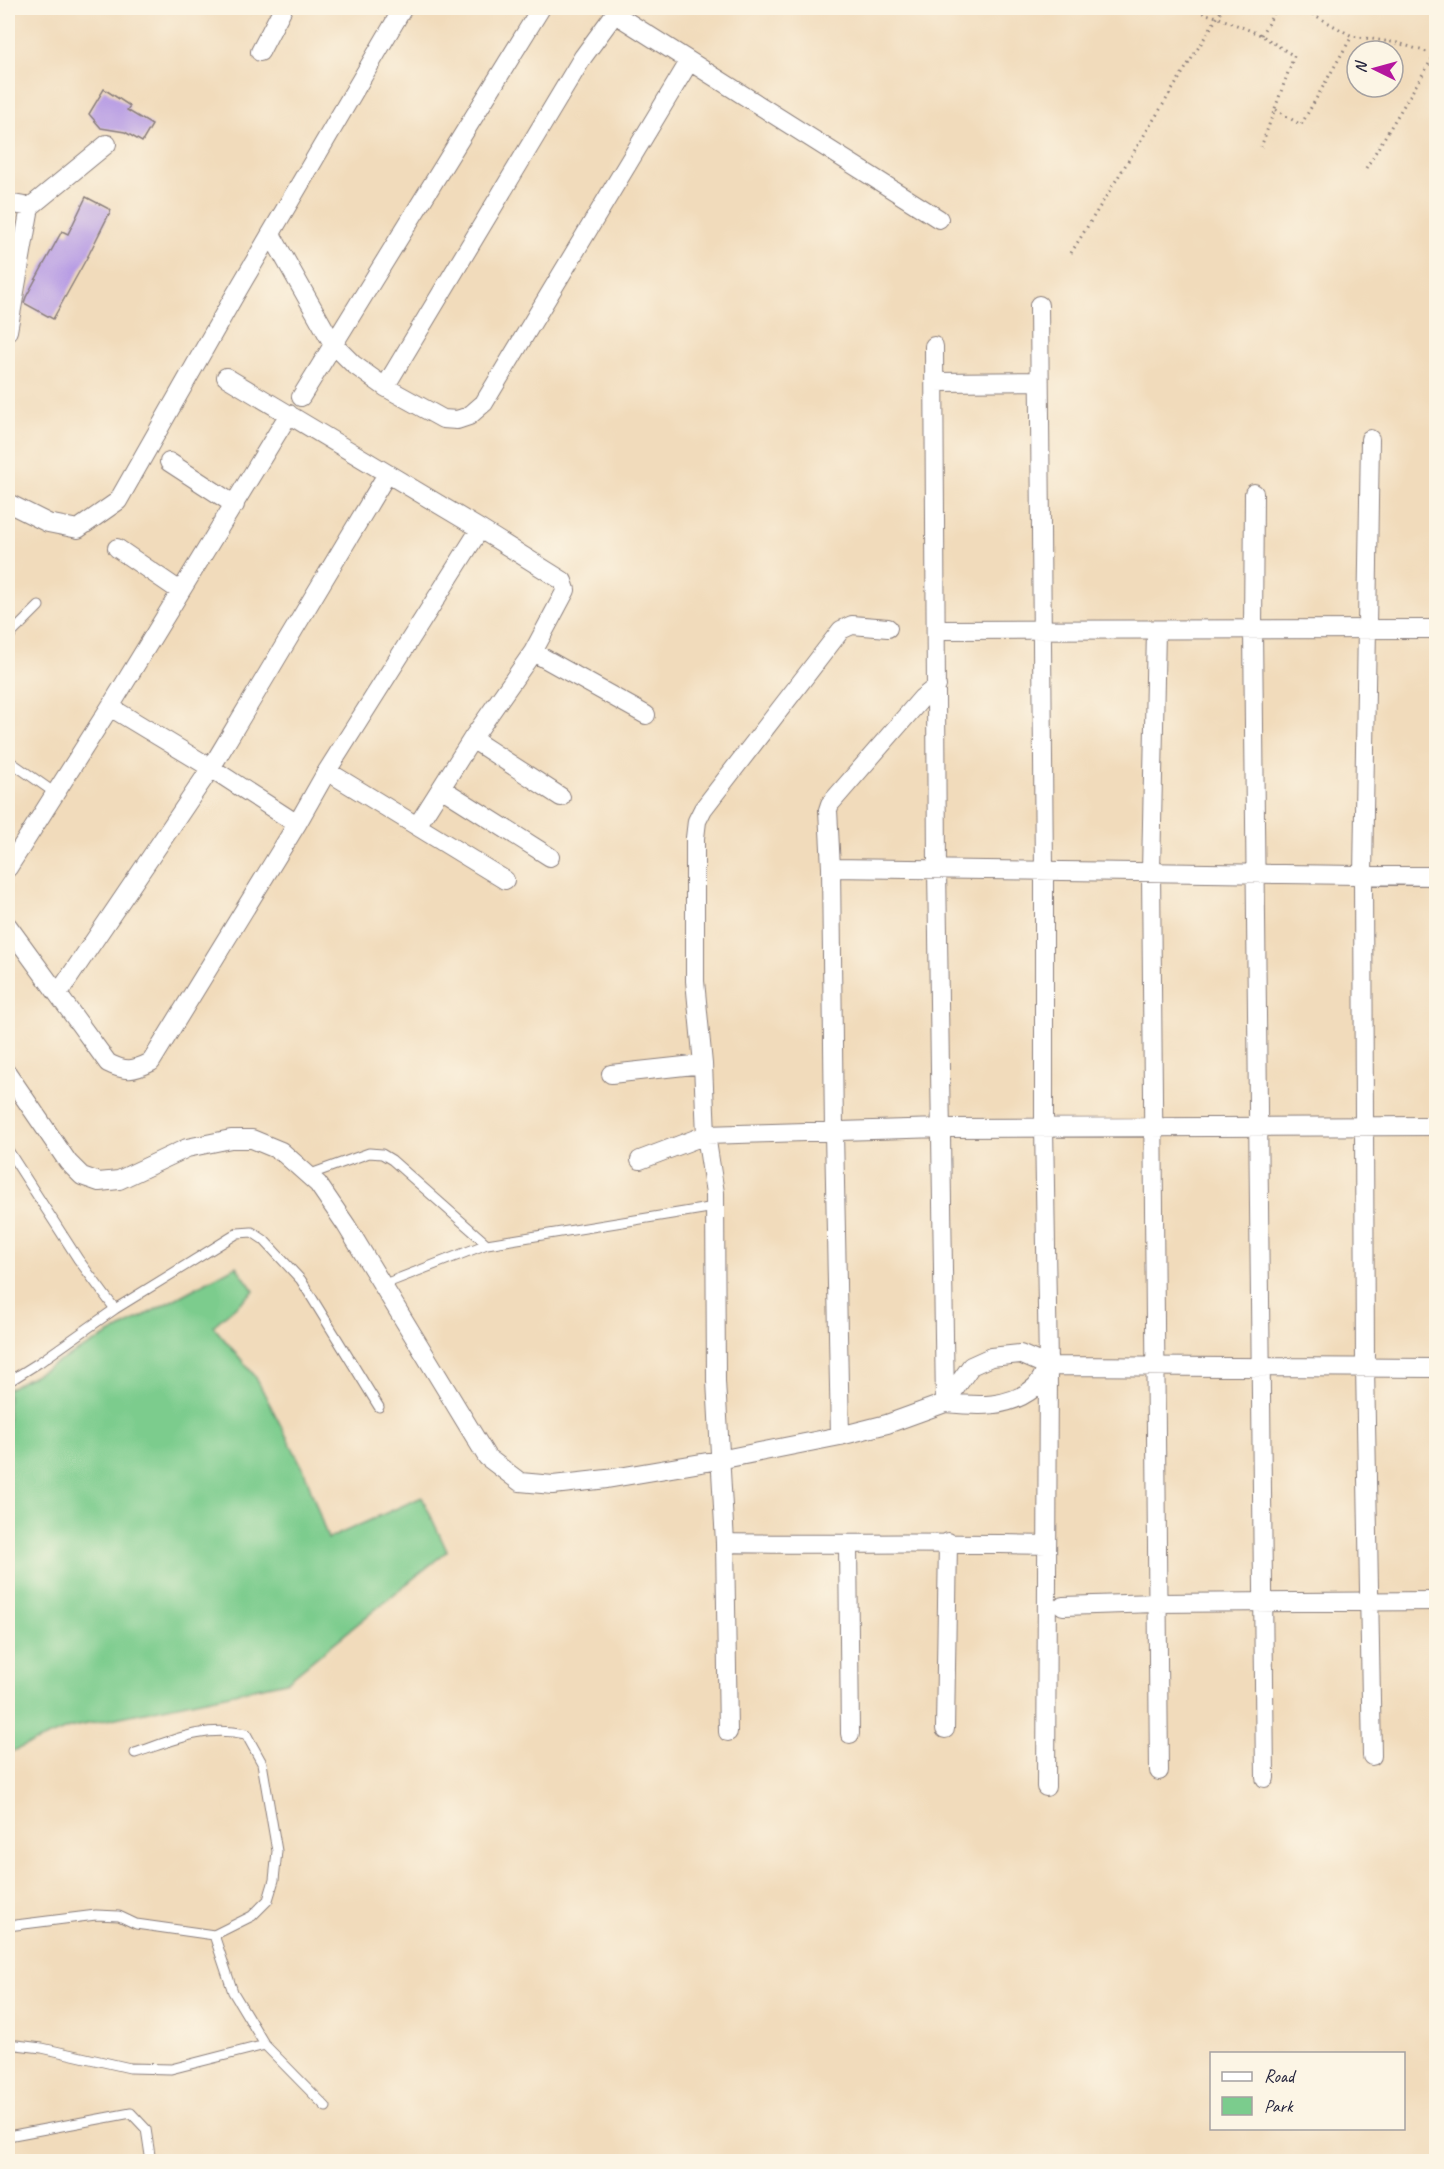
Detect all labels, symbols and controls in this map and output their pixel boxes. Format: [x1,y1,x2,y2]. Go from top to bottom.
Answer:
north arrow [1345,39,1405,99]
text: N [1351,59,1372,74]
legend [1210,2052,1405,2130]
text: Road [1264,2065,1297,2087]
text: Park [1264,2095,1294,2117]

